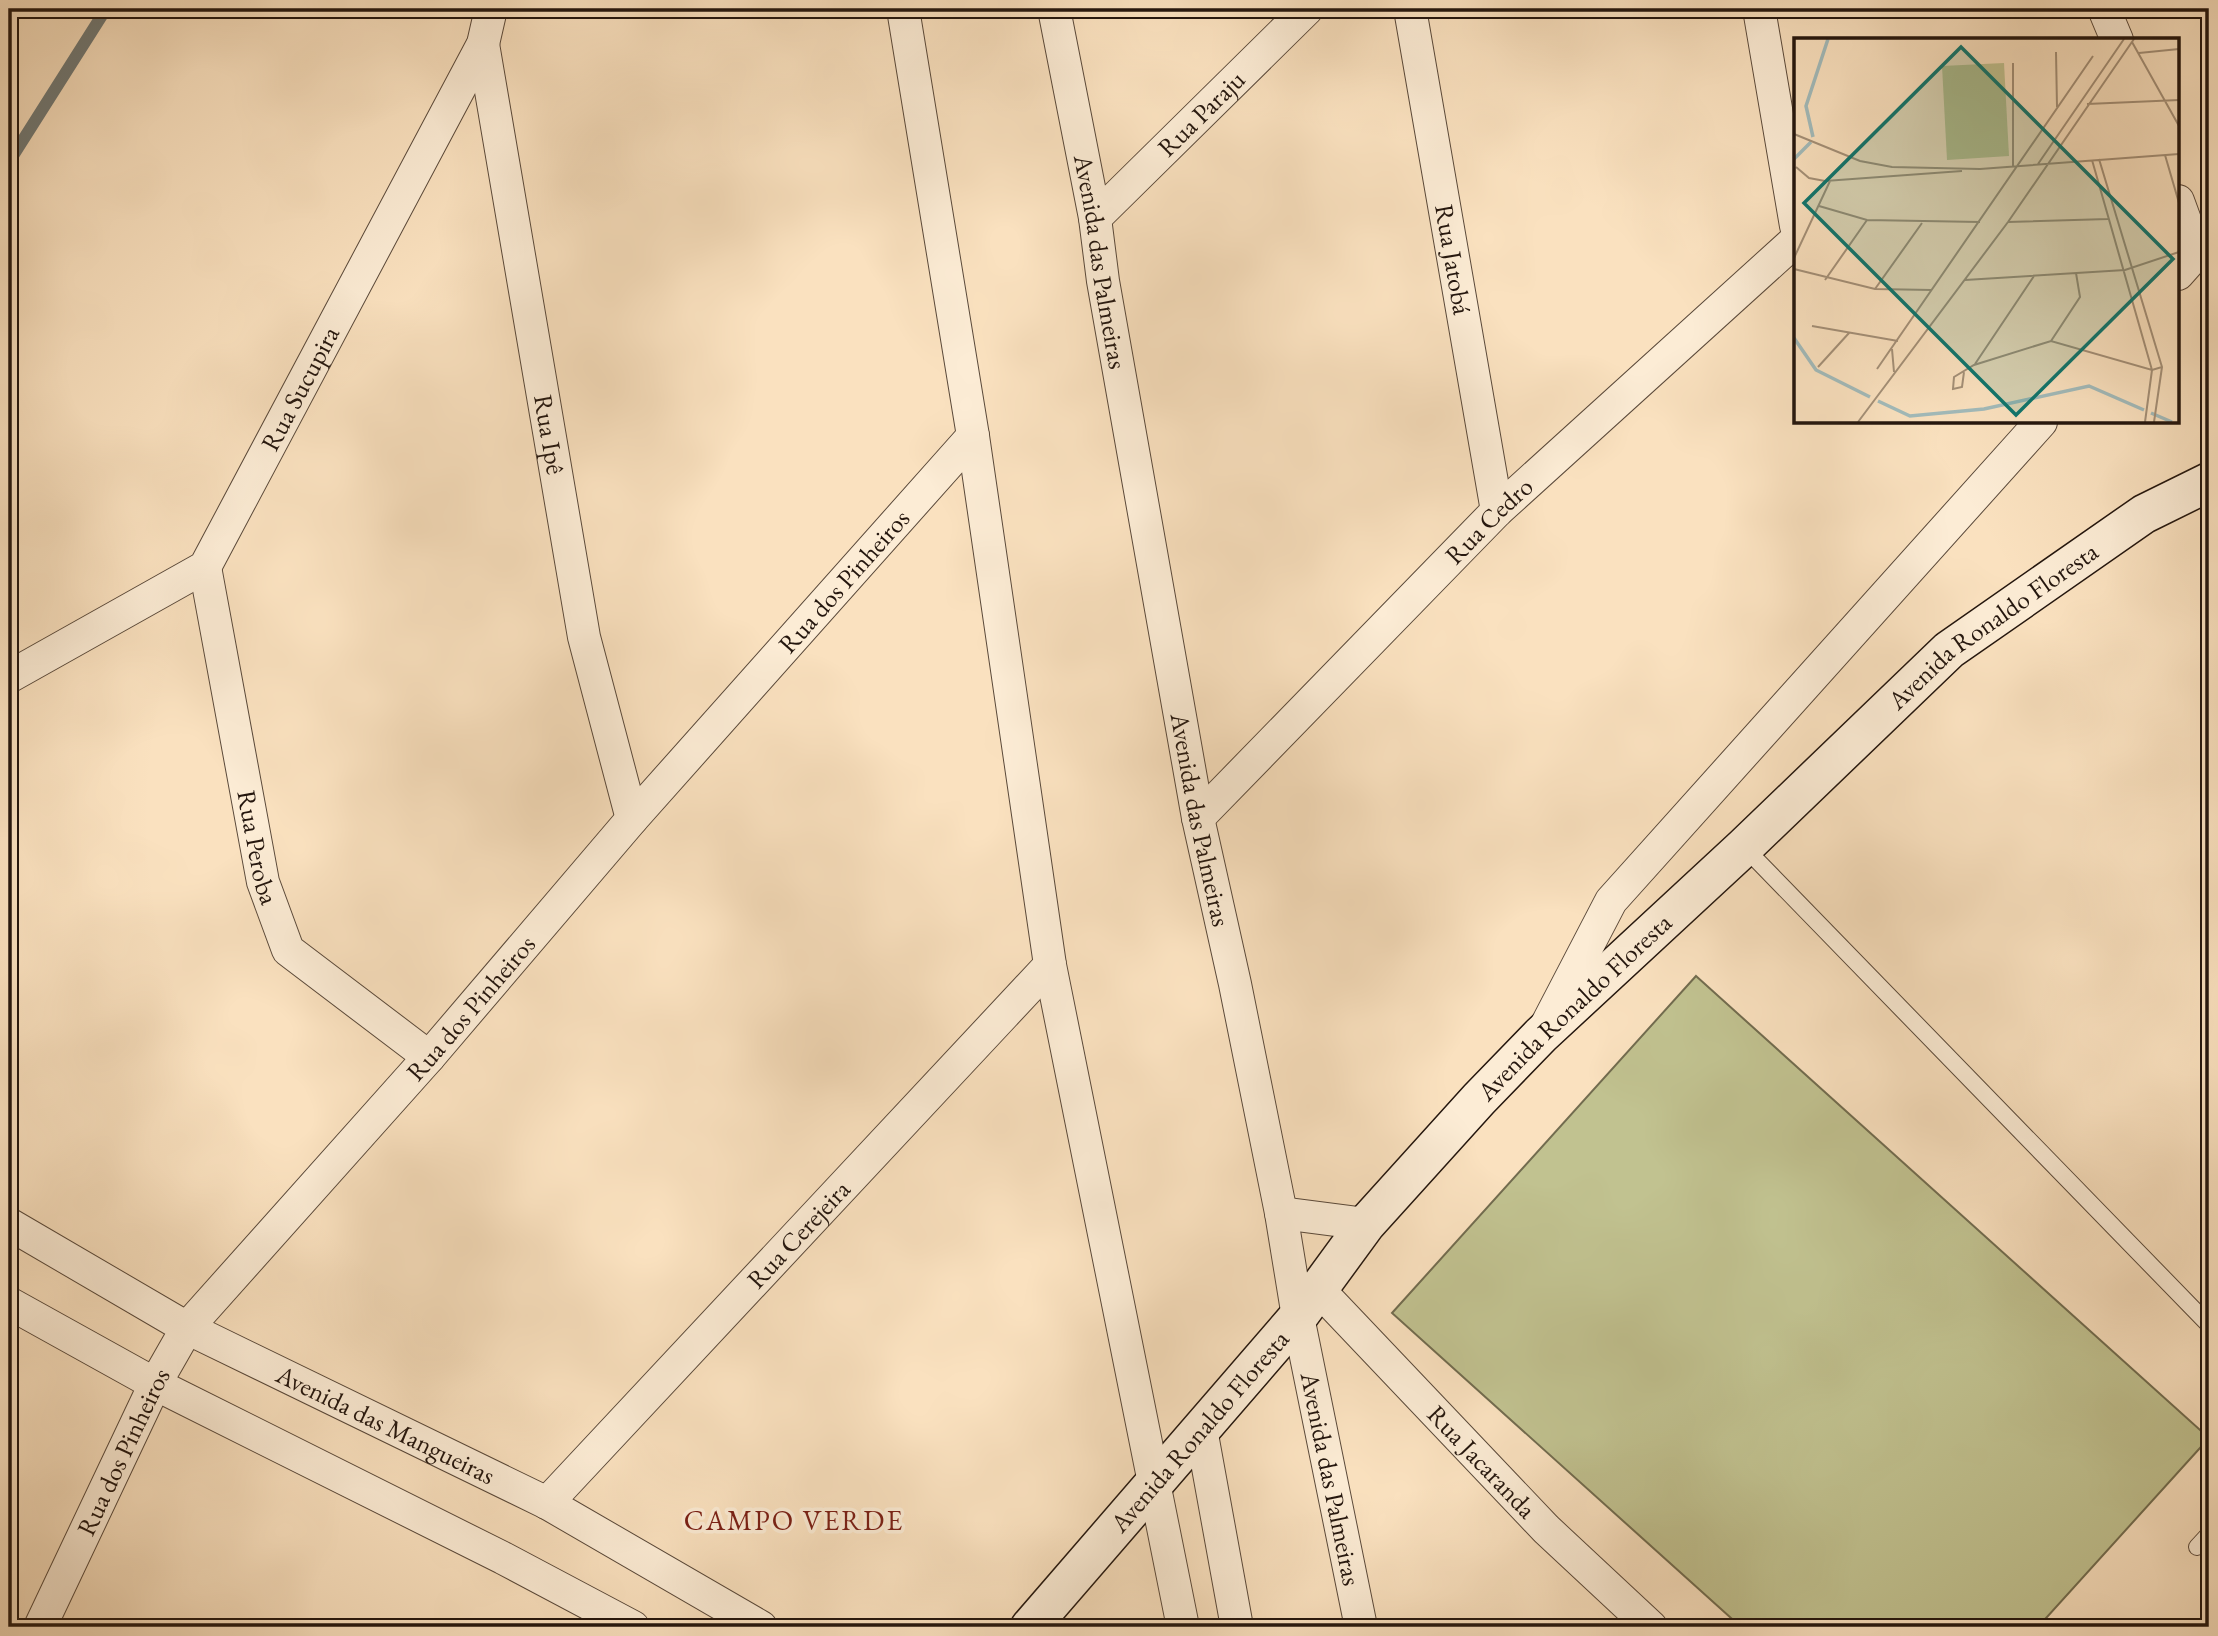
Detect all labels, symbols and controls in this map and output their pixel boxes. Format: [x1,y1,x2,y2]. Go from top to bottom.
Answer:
inset map [1794,38,2180,424]
street label: Rua Paraju [1150,63,1252,164]
street label: Avenida das Palmeiras [1066,150,1135,372]
street label: Rua Jatobá [1427,202,1480,318]
street label: Rua Sucupira [253,319,347,457]
street label: Rua Ipê [526,392,573,477]
street label: Rua Cedro [1437,470,1540,572]
street label: Rua dos Pinheiros [771,502,917,660]
street label: Avenida Ronaldo Floresta [1879,534,2105,718]
street label: Avenida das Palmeiras [1163,709,1239,930]
street label: Rua Peroba [229,787,287,910]
street label: Avenida Ronaldo Floresta [1469,905,1679,1109]
street label: Rua dos Pinheiros [399,928,543,1088]
street label: Rua Cerejeira [739,1172,858,1296]
street label: Avenida Ronaldo Floresta [1102,1322,1297,1540]
street label: Avenida das Mangueiras [270,1357,501,1492]
street label: Rua dos Pinheiros [69,1362,178,1541]
street label: Avenida das Palmeiras [1292,1368,1369,1589]
street label: Rua Jacaranda [1420,1398,1544,1526]
district label: CAMPO VERDE [684,1502,904,1538]

